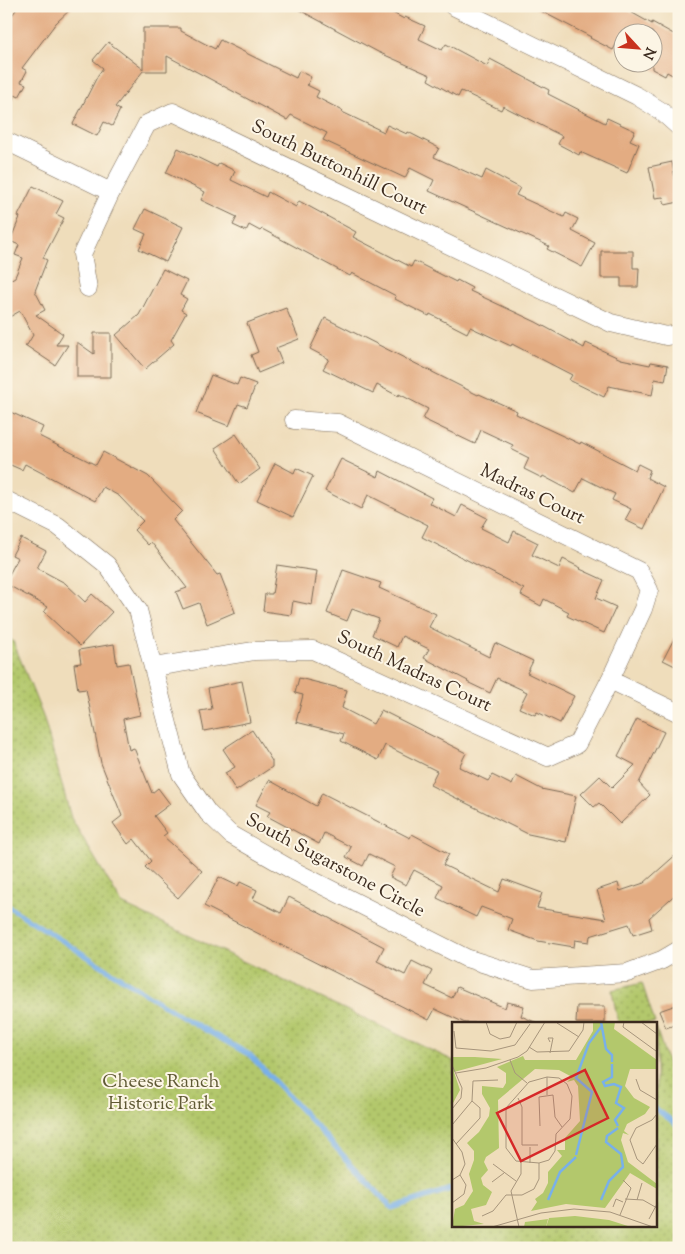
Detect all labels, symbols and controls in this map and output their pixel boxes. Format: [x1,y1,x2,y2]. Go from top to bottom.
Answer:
north arrow [612,22,662,72]
text: N [636,43,659,62]
street label: South Buttonhill Court [246,114,432,223]
street label: Madras Court [475,458,589,532]
street label: South Madras Court [332,624,496,720]
street label: South Sugarstone Circle [240,807,430,925]
inset map [452,1022,658,1226]
park label: Cheese Ranch Historic Park [102,1069,220,1118]

